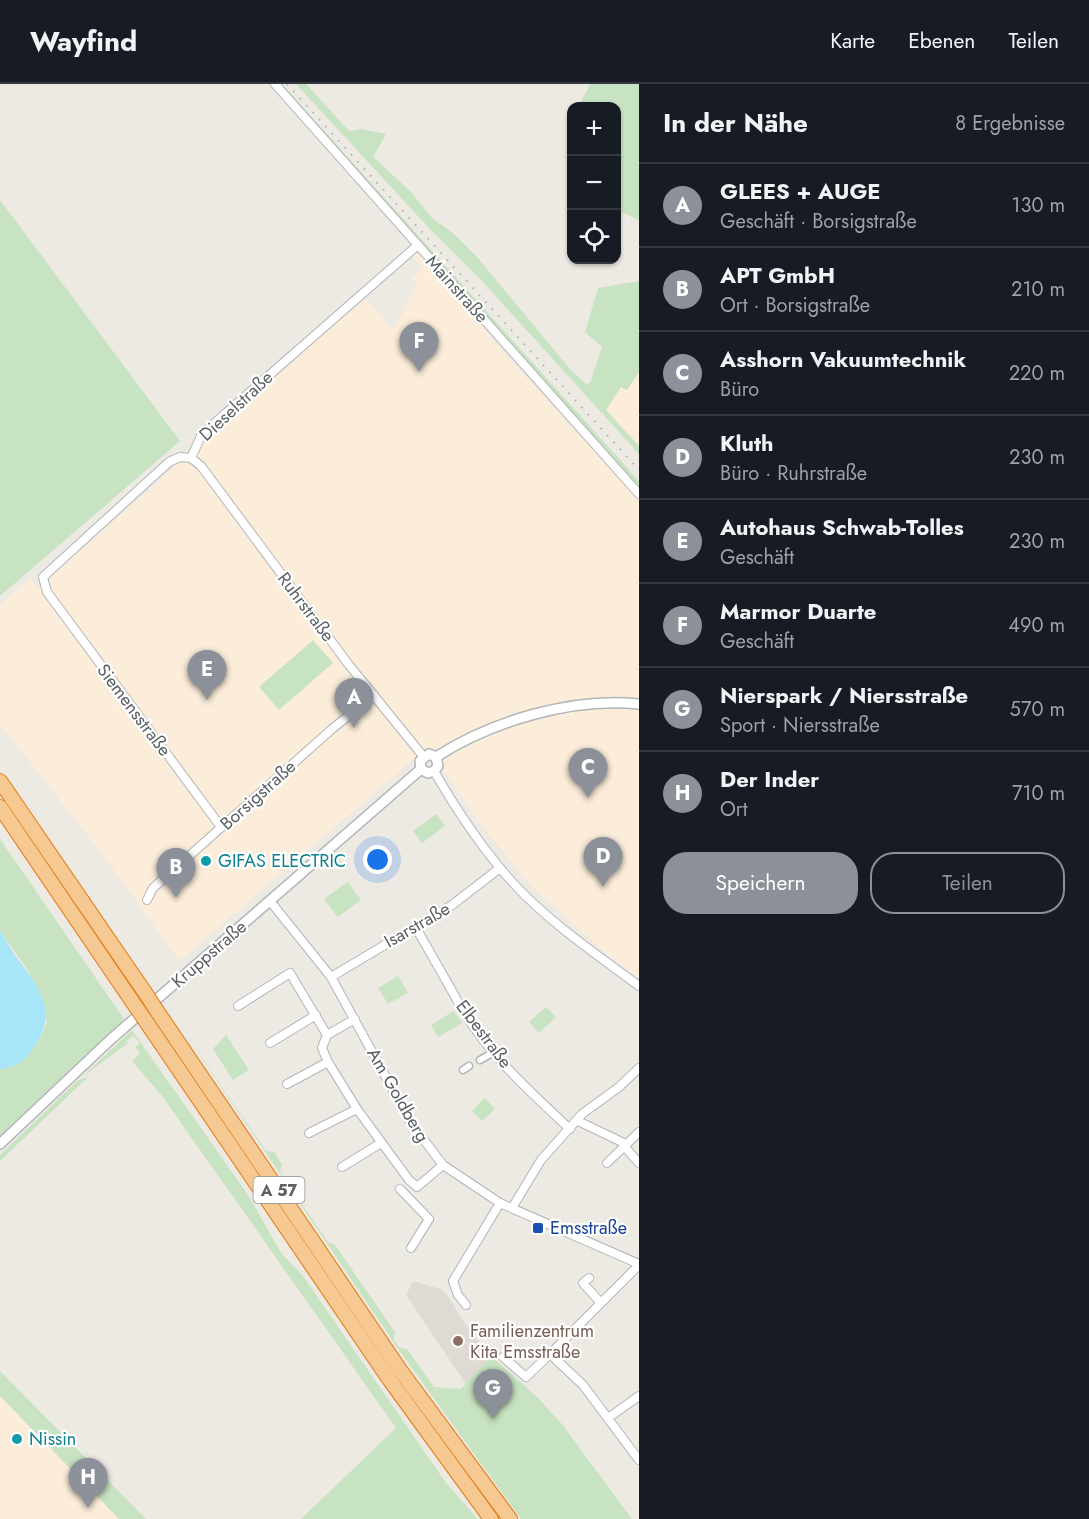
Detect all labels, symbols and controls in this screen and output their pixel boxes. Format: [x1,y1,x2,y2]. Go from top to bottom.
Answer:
text: Wayfind [30,21,137,62]
text: Karte [830,26,875,56]
text: Ebenen [908,26,975,56]
text: Teilen [1008,26,1059,56]
map controls [567,102,621,264]
button: + [567,102,621,156]
text: In der Nähe [663,104,808,142]
text: 8 Ergebnisse [955,109,1065,138]
button: − [567,156,621,210]
text: GLEES + AUGE [720,175,881,207]
text: A [675,191,690,220]
text: 130 m [1011,191,1065,220]
text: Geschäft · Borsigstraße [720,207,917,236]
button: locate [567,210,621,264]
street label: Mainstraße [419,249,495,329]
text: APT GmbH [720,259,835,291]
text: B [676,275,689,304]
text: 210 m [1011,275,1065,304]
text: Ort · Borsigstraße [720,291,870,320]
pin: F [400,322,438,372]
text: Asshorn Vakuumtechnik [720,343,966,375]
text: C [675,359,690,388]
text: 220 m [1009,359,1065,388]
street label: Dieselstraße [193,365,279,447]
text: Büro [720,375,759,404]
text: Kluth [720,427,773,459]
text: D [675,443,690,472]
text: 230 m [1009,443,1065,472]
text: Büro · Ruhrstraße [720,459,867,488]
text: Autohaus Schwab-Tolles [720,511,964,543]
text: E [676,527,689,556]
text: 230 m [1009,527,1065,556]
text: Geschäft [720,543,794,572]
street label: Ruhrstraße [271,567,341,647]
text: Marmor Duarte [720,595,876,627]
text: F [677,611,688,640]
text: 490 m [1008,611,1065,640]
text: Geschäft [720,627,794,656]
pin: E [188,650,226,700]
street label: Siemensstraße [91,658,177,762]
pin: A [334,678,374,728]
text: Nierspark / Niersstraße [720,679,968,711]
text: G [674,695,691,724]
text: 570 m [1010,695,1065,724]
text: Sport · Niersstraße [720,711,880,740]
pin: C [568,748,608,798]
street label: Borsigstraße [214,754,302,836]
text: Der Inder [720,763,819,795]
text: H [675,779,690,808]
text: 710 m [1012,779,1065,808]
text: Ort [720,795,747,824]
pin: D [584,838,622,887]
your location [363,845,392,874]
pin: B [156,848,195,898]
place label: GIFAS ELECTRIC [218,848,346,874]
button: Speichern [663,852,858,914]
button: Teilen [870,852,1065,914]
marker: GIFAS ELECTRIC [199,854,213,868]
street label: Isarstraße [379,896,455,954]
street label: Kruppstraße [166,914,252,994]
street label: Elbestraße [450,994,518,1074]
street label: Am Goldberg [360,1043,436,1147]
road number: A 57 [254,1177,304,1203]
place label: Emsstraße [550,1215,627,1241]
marker: Emsstraße [531,1221,545,1235]
place label: Familienzentrum Kita Emsstraße [470,1318,594,1365]
marker: Familienzentrum Kita Emsstraße [451,1334,465,1348]
pin: G [474,1370,512,1419]
place label: Nissin [29,1426,76,1452]
marker: Nissin [10,1432,24,1446]
pin: H [68,1458,107,1508]

